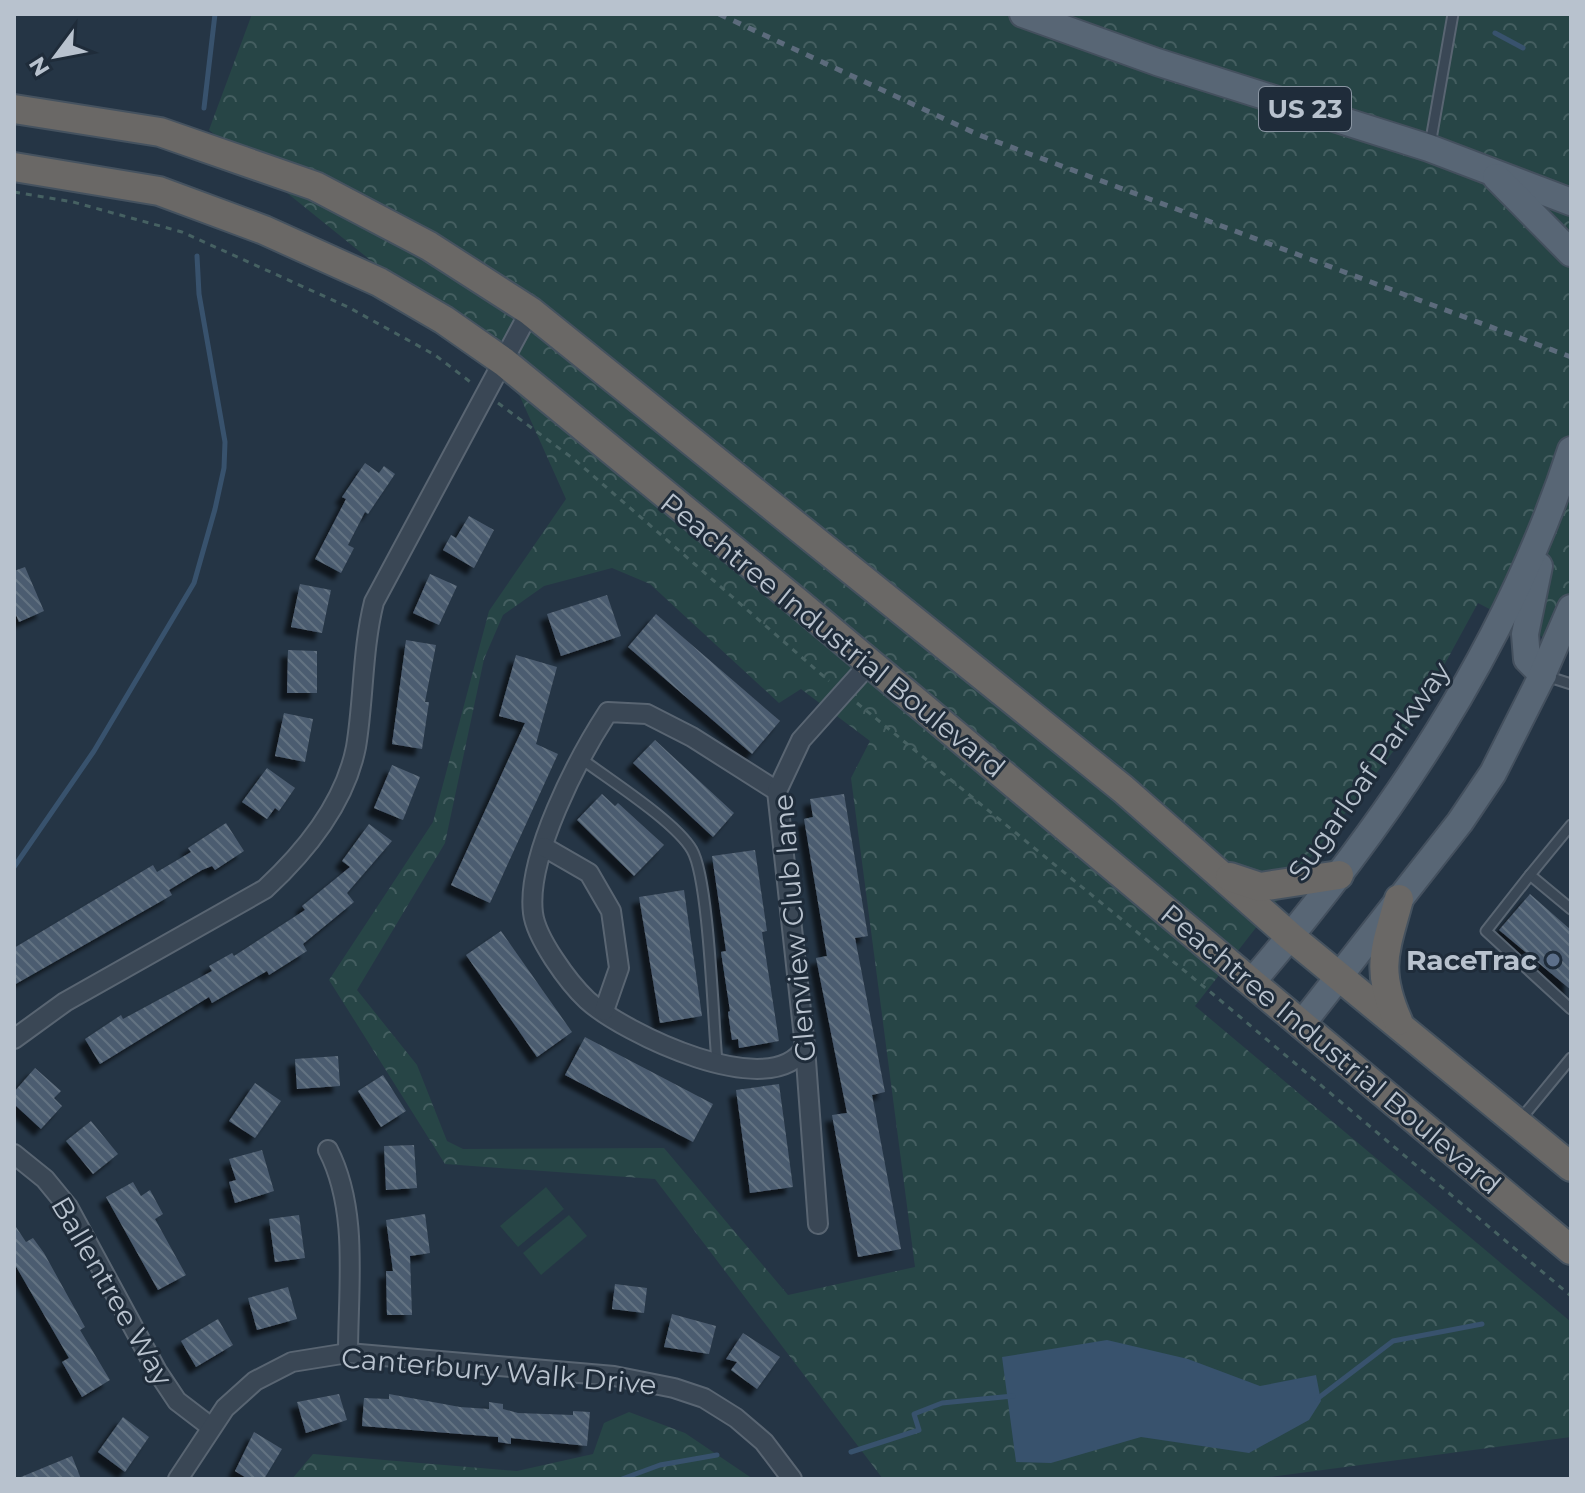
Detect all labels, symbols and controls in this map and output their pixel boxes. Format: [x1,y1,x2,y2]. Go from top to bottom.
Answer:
north arrow [16,16,96,96]
text: N [23,52,56,81]
road number: US 23 [1259,87,1351,131]
street label: Peachtree Industrial Boulevard [654,485,1012,785]
street label: Sugarloaf Parkway [1281,654,1458,887]
street label: Glenview Club lane [765,793,823,1063]
street label: Peachtree Industrial Boulevard [1154,897,1508,1201]
place label: RaceTrac [1406,943,1537,977]
marker: RaceTrac [1544,951,1562,969]
street label: Ballentree Way [44,1190,180,1392]
street label: Canterbury Walk Drive [340,1340,658,1402]

